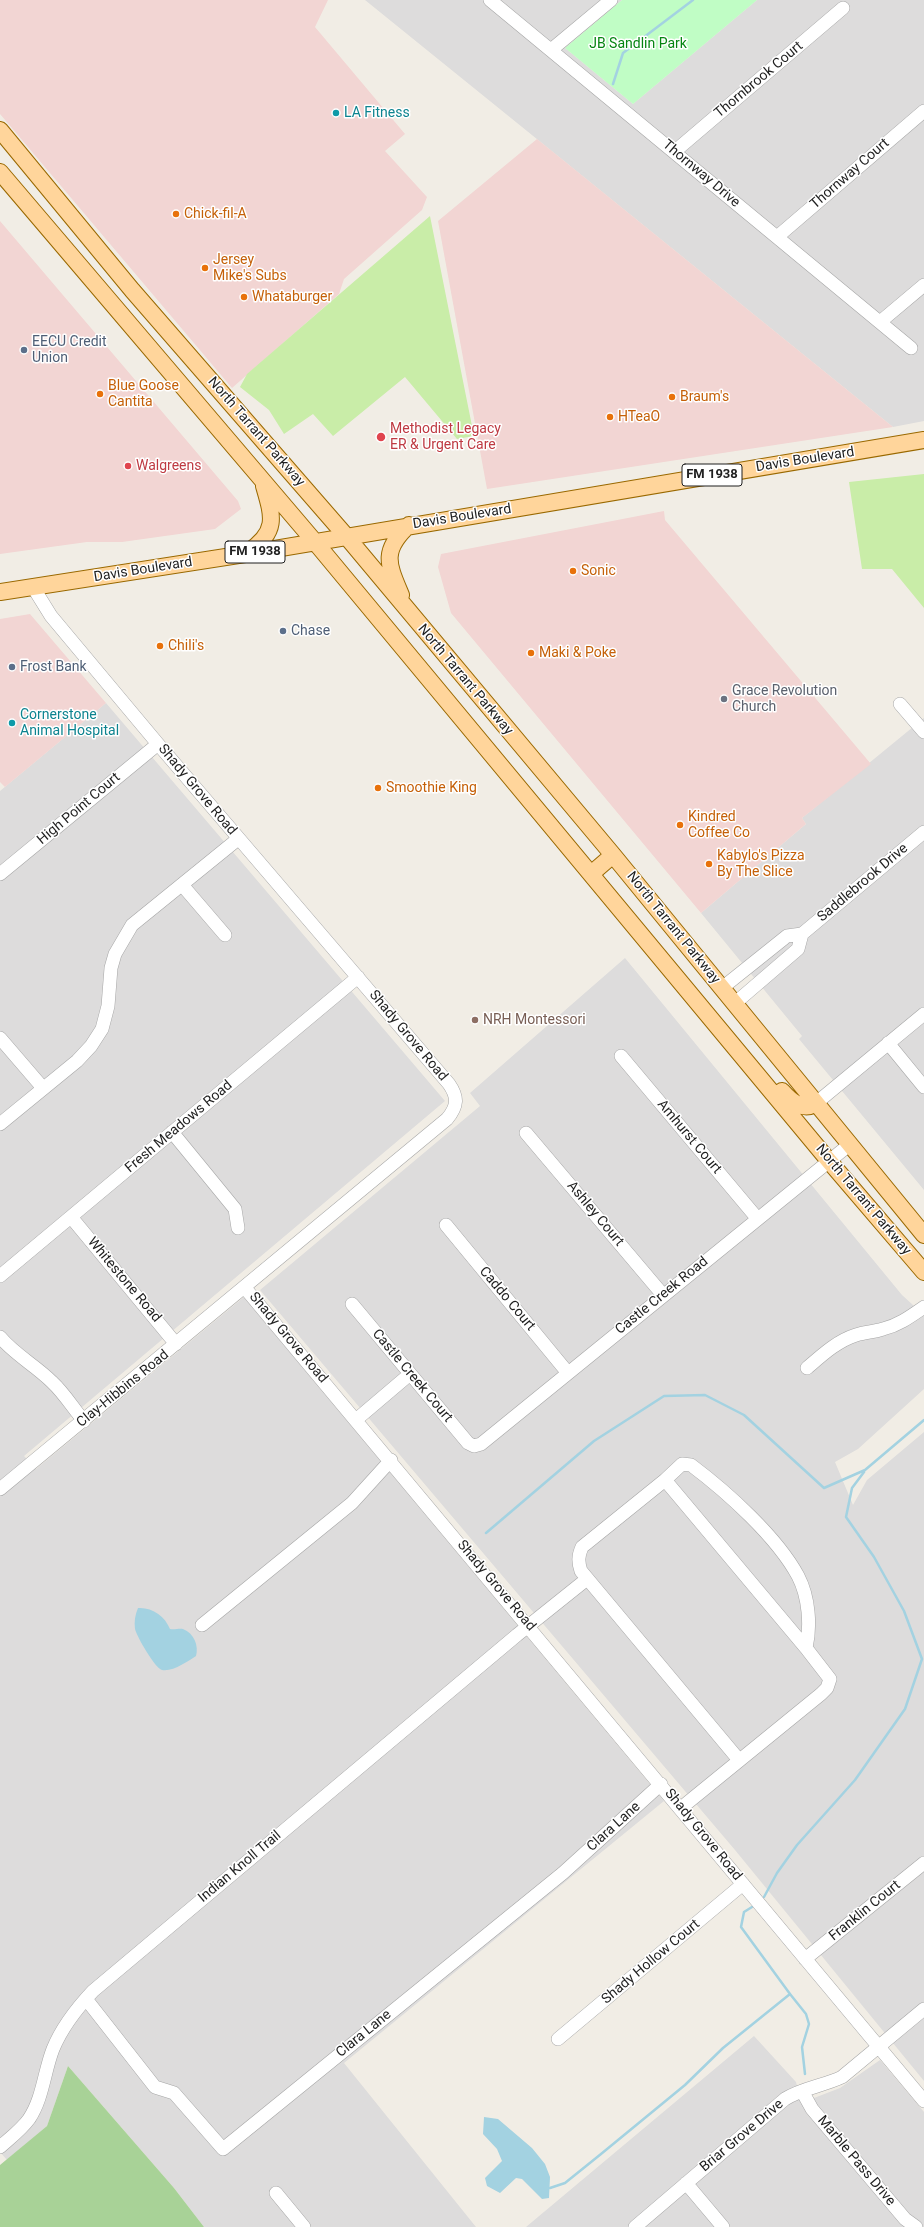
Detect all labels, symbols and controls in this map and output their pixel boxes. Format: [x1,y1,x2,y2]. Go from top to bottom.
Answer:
park label: JB Sandlin Park [589,36,687,52]
street label: Thornbrook Court [711,38,807,122]
place label: LA Fitness [344,105,410,121]
marker: LA Fitness [331,108,341,118]
street label: Thornway Court [807,135,893,213]
street label: Thornway Drive [659,137,743,211]
place label: Chick-fil-A [184,206,247,222]
marker: Chick-fil-A [171,209,181,219]
place label: Jersey Mike's Subs [213,252,287,284]
marker: Jersey Mike's Subs [200,263,210,273]
place label: Whataburger [252,289,332,305]
marker: Whataburger [239,292,249,302]
place label: EECU Credit Union [32,334,107,366]
marker: EECU Credit Union [19,345,29,355]
street label: North Tarrant Parkway [204,374,308,490]
place label: Blue Goose Cantita [108,378,179,410]
marker: Blue Goose Cantita [95,389,105,399]
place label: Braum's [680,389,729,405]
marker: Braum's [667,392,677,402]
place label: HTeaO [618,409,660,425]
marker: HTeaO [605,412,615,422]
place label: Methodist Legacy ER & Urgent Care [390,421,501,454]
marker: Methodist Legacy ER & Urgent Care [375,431,387,443]
street label: Davis Boulevard [755,444,855,476]
place label: Walgreens [136,458,201,474]
marker: Walgreens [123,461,133,471]
road number: FM 1938 [682,464,742,486]
street label: Davis Boulevard [412,501,512,533]
road number: FM 1938 [225,541,285,563]
street label: Davis Boulevard [93,554,193,586]
place label: Sonic [581,563,616,579]
marker: Sonic [568,566,578,576]
street label: North Tarrant Parkway [414,621,516,739]
place label: Chase [291,623,330,639]
marker: Chase [278,626,288,636]
place label: Chili's [168,638,204,654]
marker: Chili's [155,641,165,651]
place label: Maki & Poke [539,645,616,661]
marker: Maki & Poke [526,648,536,658]
place label: Frost Bank [20,659,87,675]
marker: Frost Bank [7,662,17,672]
place label: Grace Revolution Church [732,683,837,716]
marker: Grace Revolution Church [719,694,729,704]
place label: Cornerstone Animal Hospital [20,707,119,740]
marker: Cornerstone Animal Hospital [7,718,17,728]
street label: Shady Grove Road [154,741,240,839]
street label: High Point Court [34,770,124,848]
place label: Smoothie King [386,780,477,796]
marker: Smoothie King [373,783,383,793]
place label: Kindred Coffee Co [688,809,750,842]
marker: Kindred Coffee Co [675,820,685,830]
street label: Saddlebrook Drive [814,840,912,926]
place label: Kabylo's Pizza By The Slice [717,848,805,880]
marker: Kabylo's Pizza By The Slice [704,859,714,869]
street label: North Tarrant Parkway [623,869,723,987]
street label: Shady Grove Road [365,987,451,1085]
place label: NRH Montessori [483,1012,586,1028]
marker: NRH Montessori [470,1015,480,1025]
street label: Fresh Meadows Road [122,1077,236,1177]
street label: Amhurst Court [653,1097,725,1177]
street label: North Tarrant Parkway [812,1141,914,1259]
street label: Ashley Court [563,1178,627,1250]
street label: Whitestone Road [84,1234,164,1326]
street label: Castle Creek Road [612,1254,712,1338]
street label: Caddo Court [475,1264,539,1334]
street label: Shady Grove Road [245,1289,331,1387]
street label: Castle Creek Court [368,1326,456,1426]
street label: Clay-Hibbins Road [74,1347,172,1431]
street label: Shady Grove Road [453,1537,539,1635]
street label: Shady Grove Road [661,1786,745,1884]
street label: Clara Lane [584,1799,644,1855]
street label: Indian Knoll Trail [195,1827,285,1907]
street label: Franklin Court [826,1877,904,1945]
street label: Shady Hollow Court [599,1916,703,2008]
street label: Clara Lane [333,2007,395,2061]
street label: Briar Grove Drive [697,2096,787,2176]
street label: Marble Pass Drive [813,2113,899,2209]

